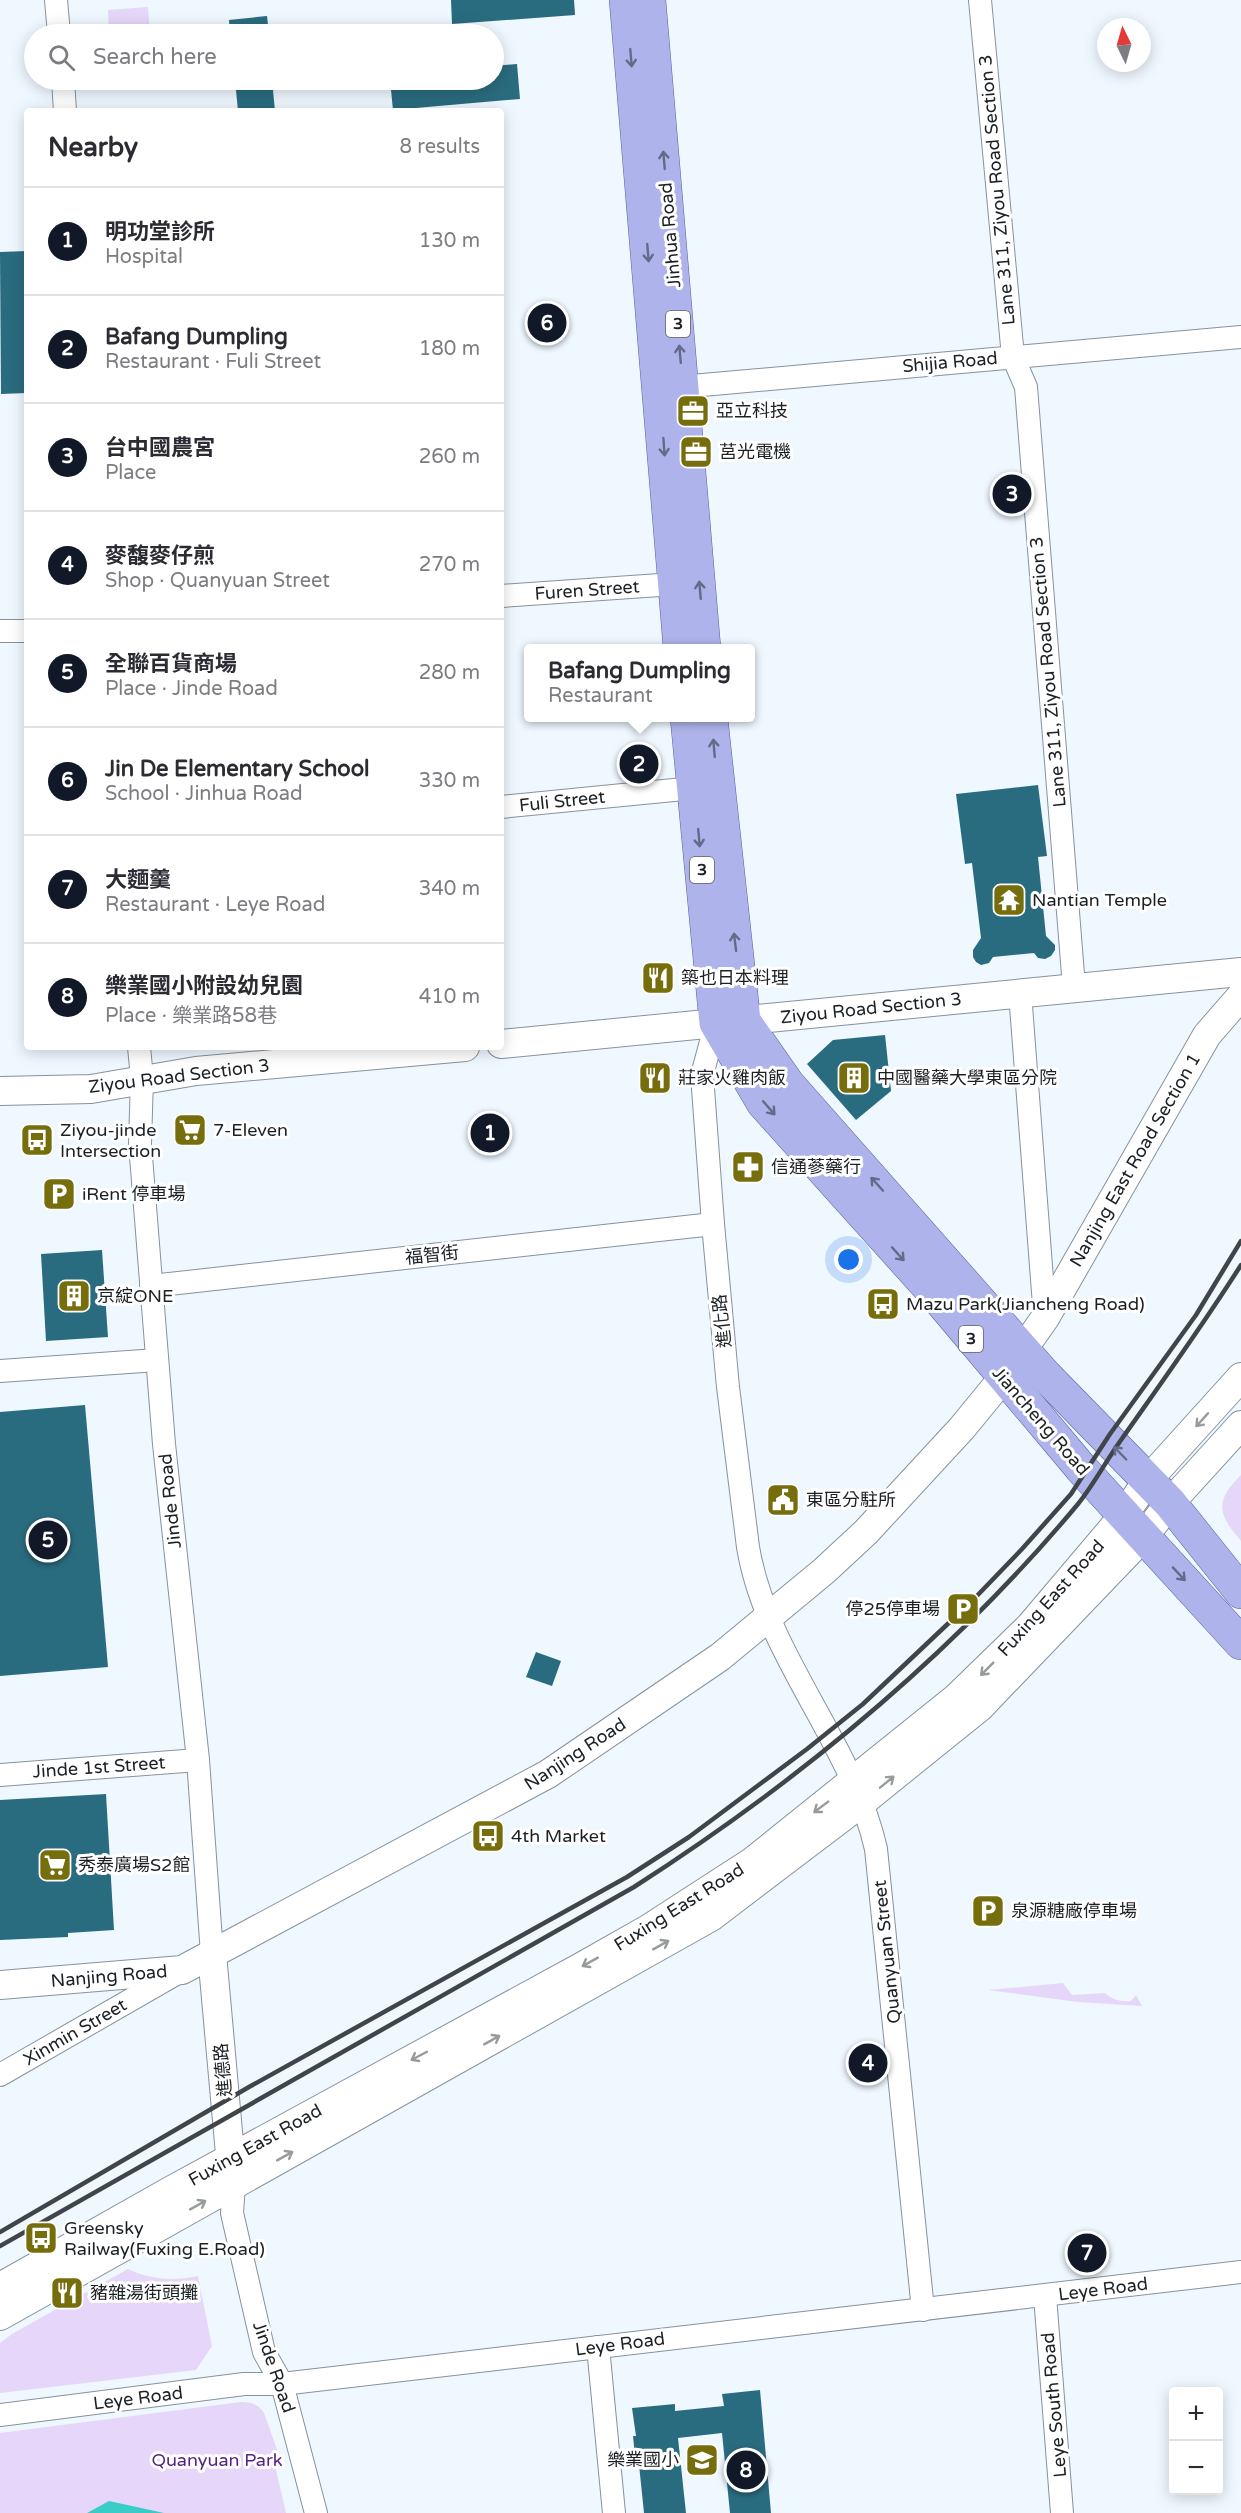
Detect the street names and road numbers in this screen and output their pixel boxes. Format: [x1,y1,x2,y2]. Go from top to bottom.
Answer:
street label: Lane 311, Ziyou Road Section 3 [974,54,1020,326]
street label: Jinhua Road [654,181,686,289]
road number: 3 [666,311,690,337]
street label: Shijia Road [901,347,999,377]
street label: Lane 311, Ziyou Road Section 3 [1025,536,1071,808]
street label: Furen Street [534,575,640,605]
street label: Fuli Street [518,786,606,816]
road number: 3 [690,857,714,883]
street label: Ziyou Road Section 3 [779,988,963,1028]
street label: Nanjing East Road Section 1 [1065,1049,1205,1271]
street label: Ziyou Road Section 3 [87,1054,271,1098]
street label: 福智街 [404,1241,460,1269]
street label: 進化路 [708,1293,736,1349]
road number: 3 [959,1326,983,1352]
street label: Jiancheng Road [988,1362,1094,1480]
street label: Jinde Road [154,1452,186,1550]
street label: Fuxing East Road [993,1535,1109,1661]
street label: Nanjing Road [520,1713,630,1795]
street label: Jinde 1st Street [32,1751,166,1783]
street label: Fuxing East Road [610,1858,748,1956]
street label: Quanyuan Street [869,1879,905,2025]
street label: Nanjing Road [50,1960,168,1992]
street label: Xinmin Street [19,1994,131,2070]
street label: 進德路 [210,2042,236,2098]
street label: Fuxing East Road [184,2099,326,2191]
street label: Leye Road [1057,2273,1149,2305]
street label: Jinde Road [248,2318,300,2416]
street label: Leye Road [574,2328,666,2360]
street label: Leye South Road [1037,2332,1071,2478]
street label: Leye Road [92,2382,184,2414]

